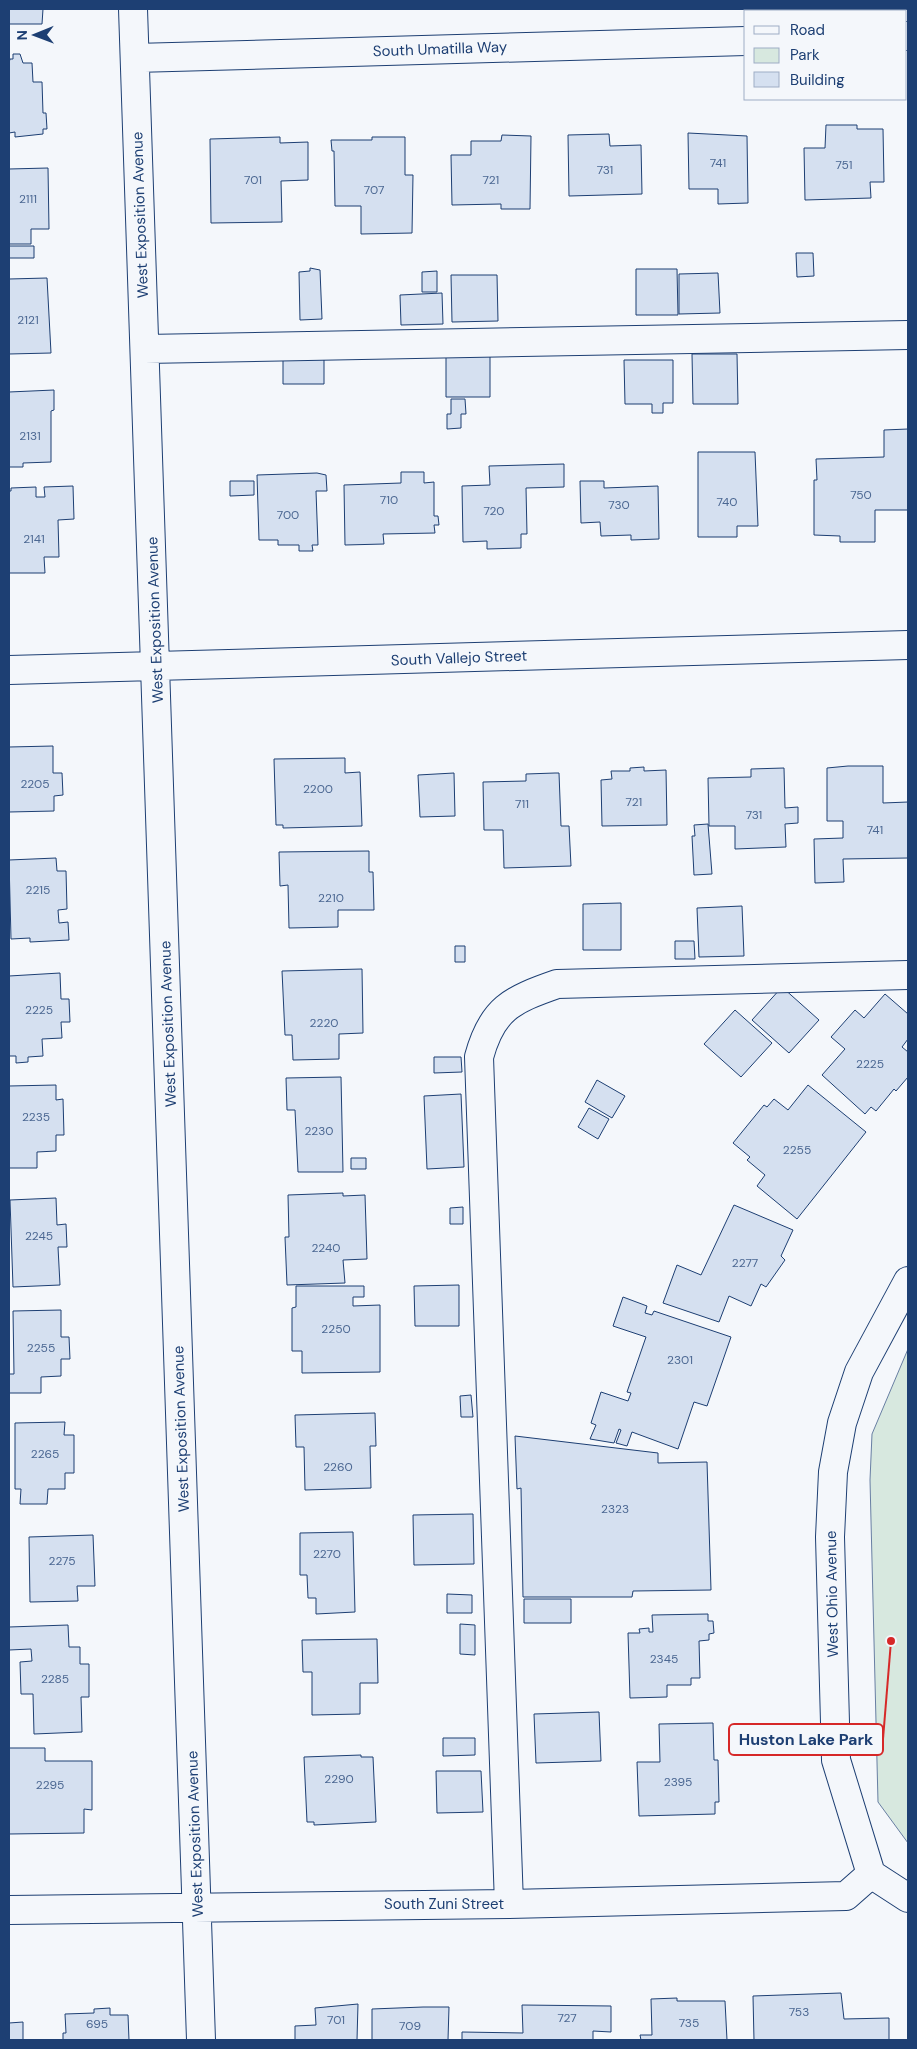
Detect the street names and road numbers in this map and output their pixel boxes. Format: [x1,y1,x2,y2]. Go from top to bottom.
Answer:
street label: South Umatilla Way [373,37,508,61]
street label: West Exposition Avenue [127,131,153,299]
street label: West Exposition Avenue [142,536,168,704]
street label: South Vallejo Street [391,646,528,670]
street label: West Exposition Avenue [155,940,181,1108]
street label: West Exposition Avenue [168,1345,194,1513]
street label: West Ohio Avenue [821,1530,843,1658]
street label: West Exposition Avenue [182,1750,208,1918]
street label: South Zuni Street [384,1894,504,1914]

